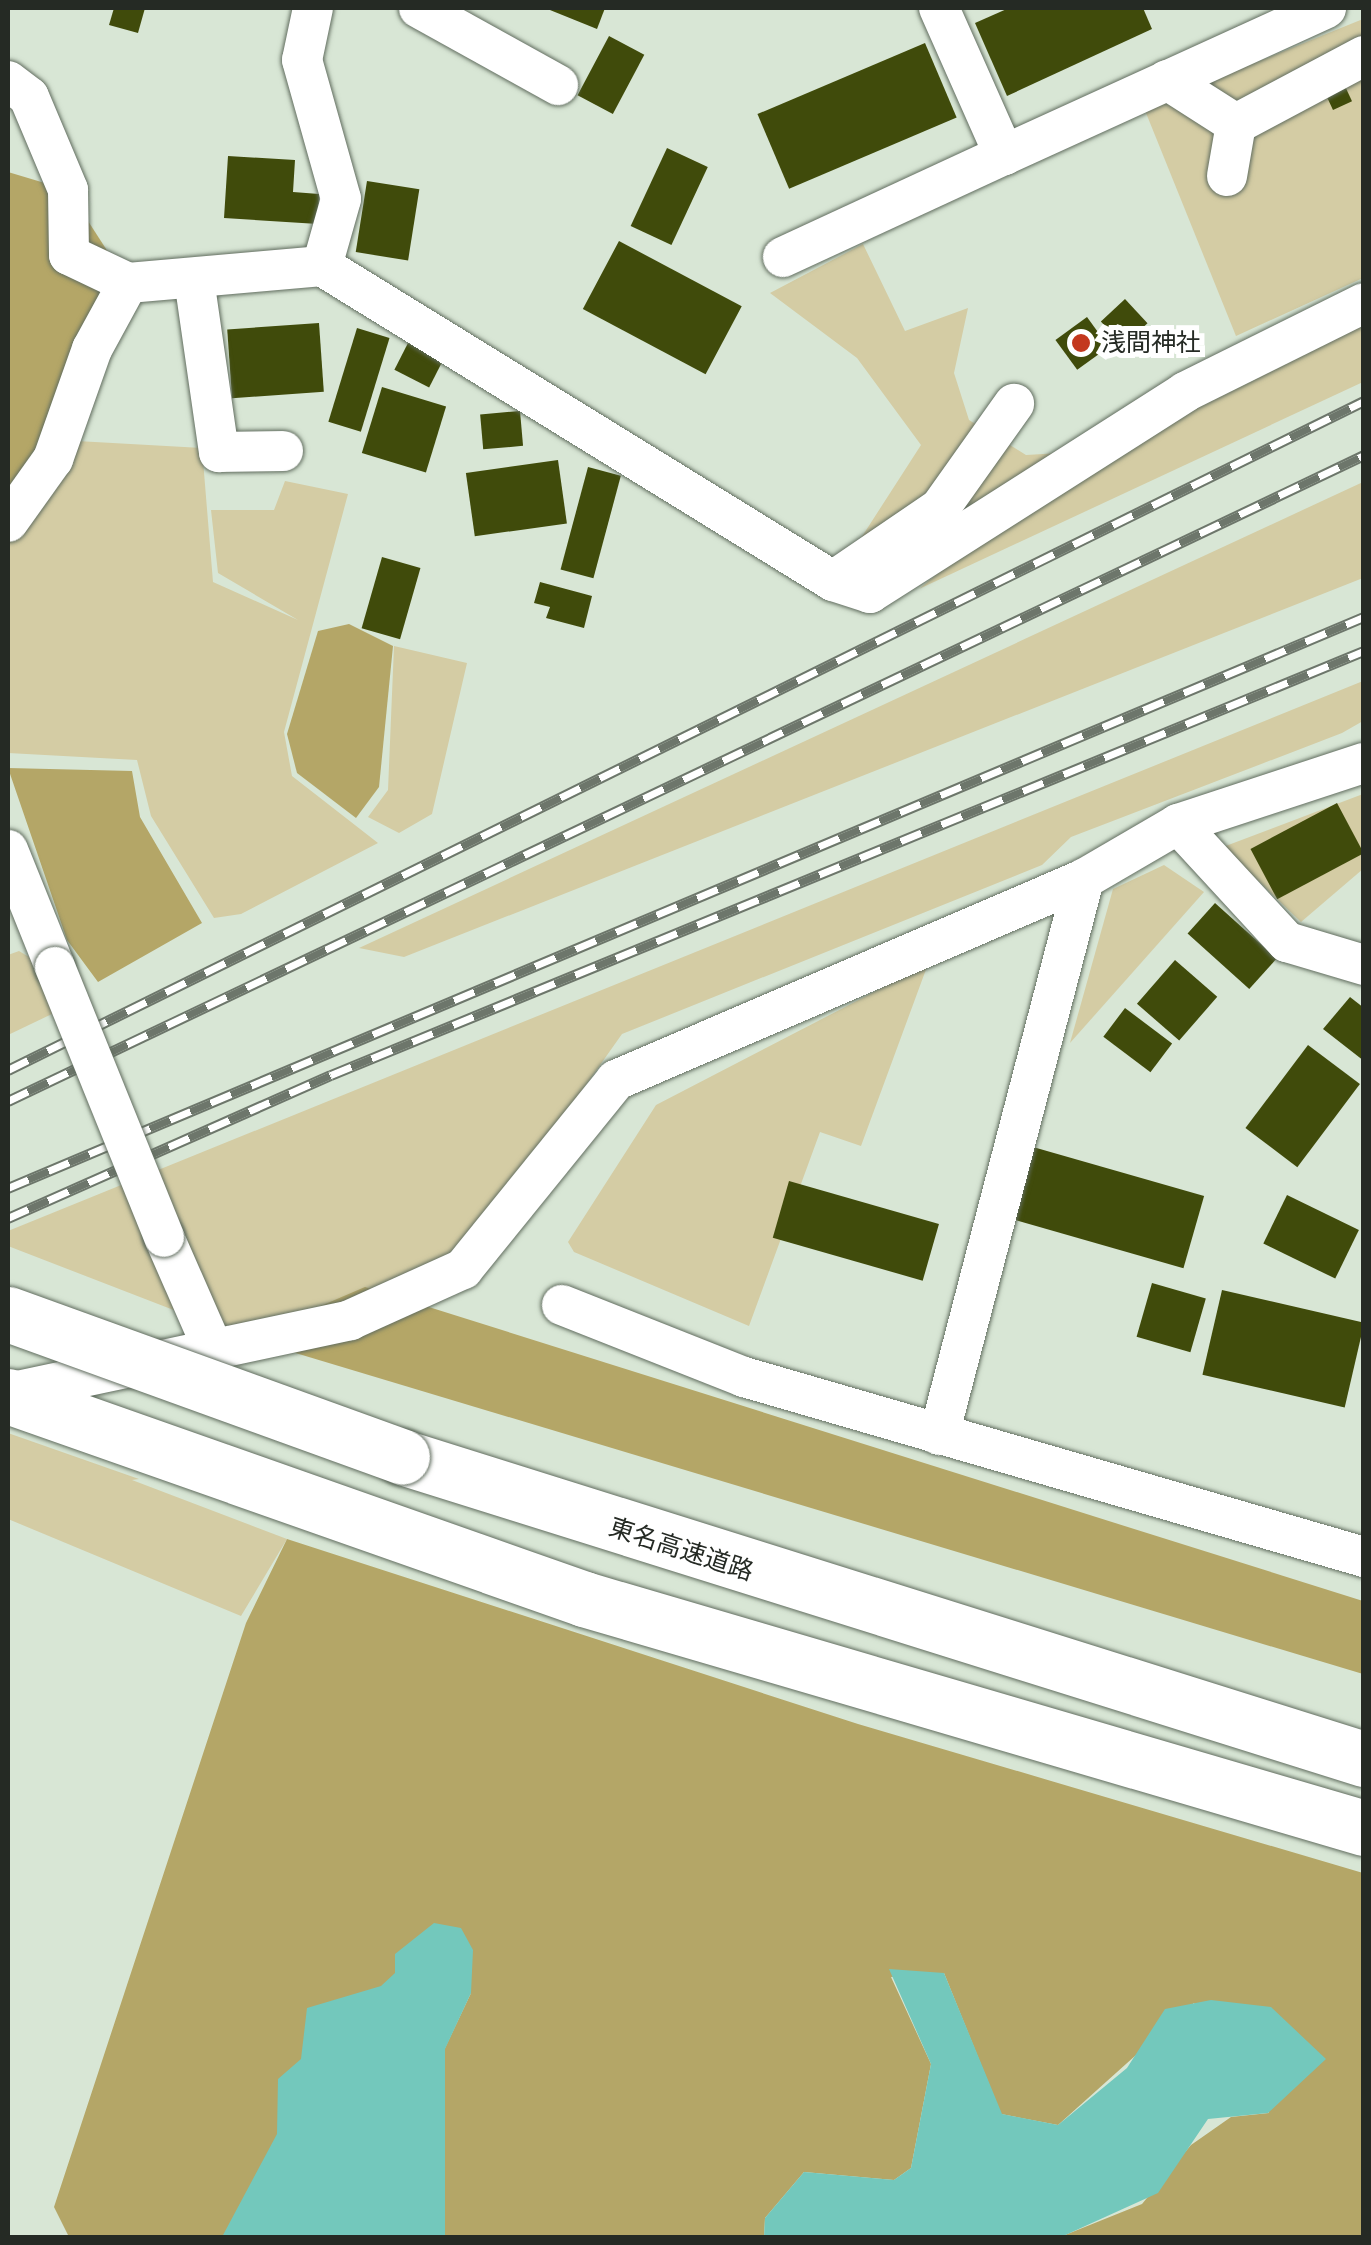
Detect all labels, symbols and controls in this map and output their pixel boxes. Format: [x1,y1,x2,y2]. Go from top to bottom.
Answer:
place label: 浅間神社 [1101,328,1201,358]
marker: 浅間神社 [1070,332,1092,354]
street label: 東名高速道路 [605,1513,757,1587]

